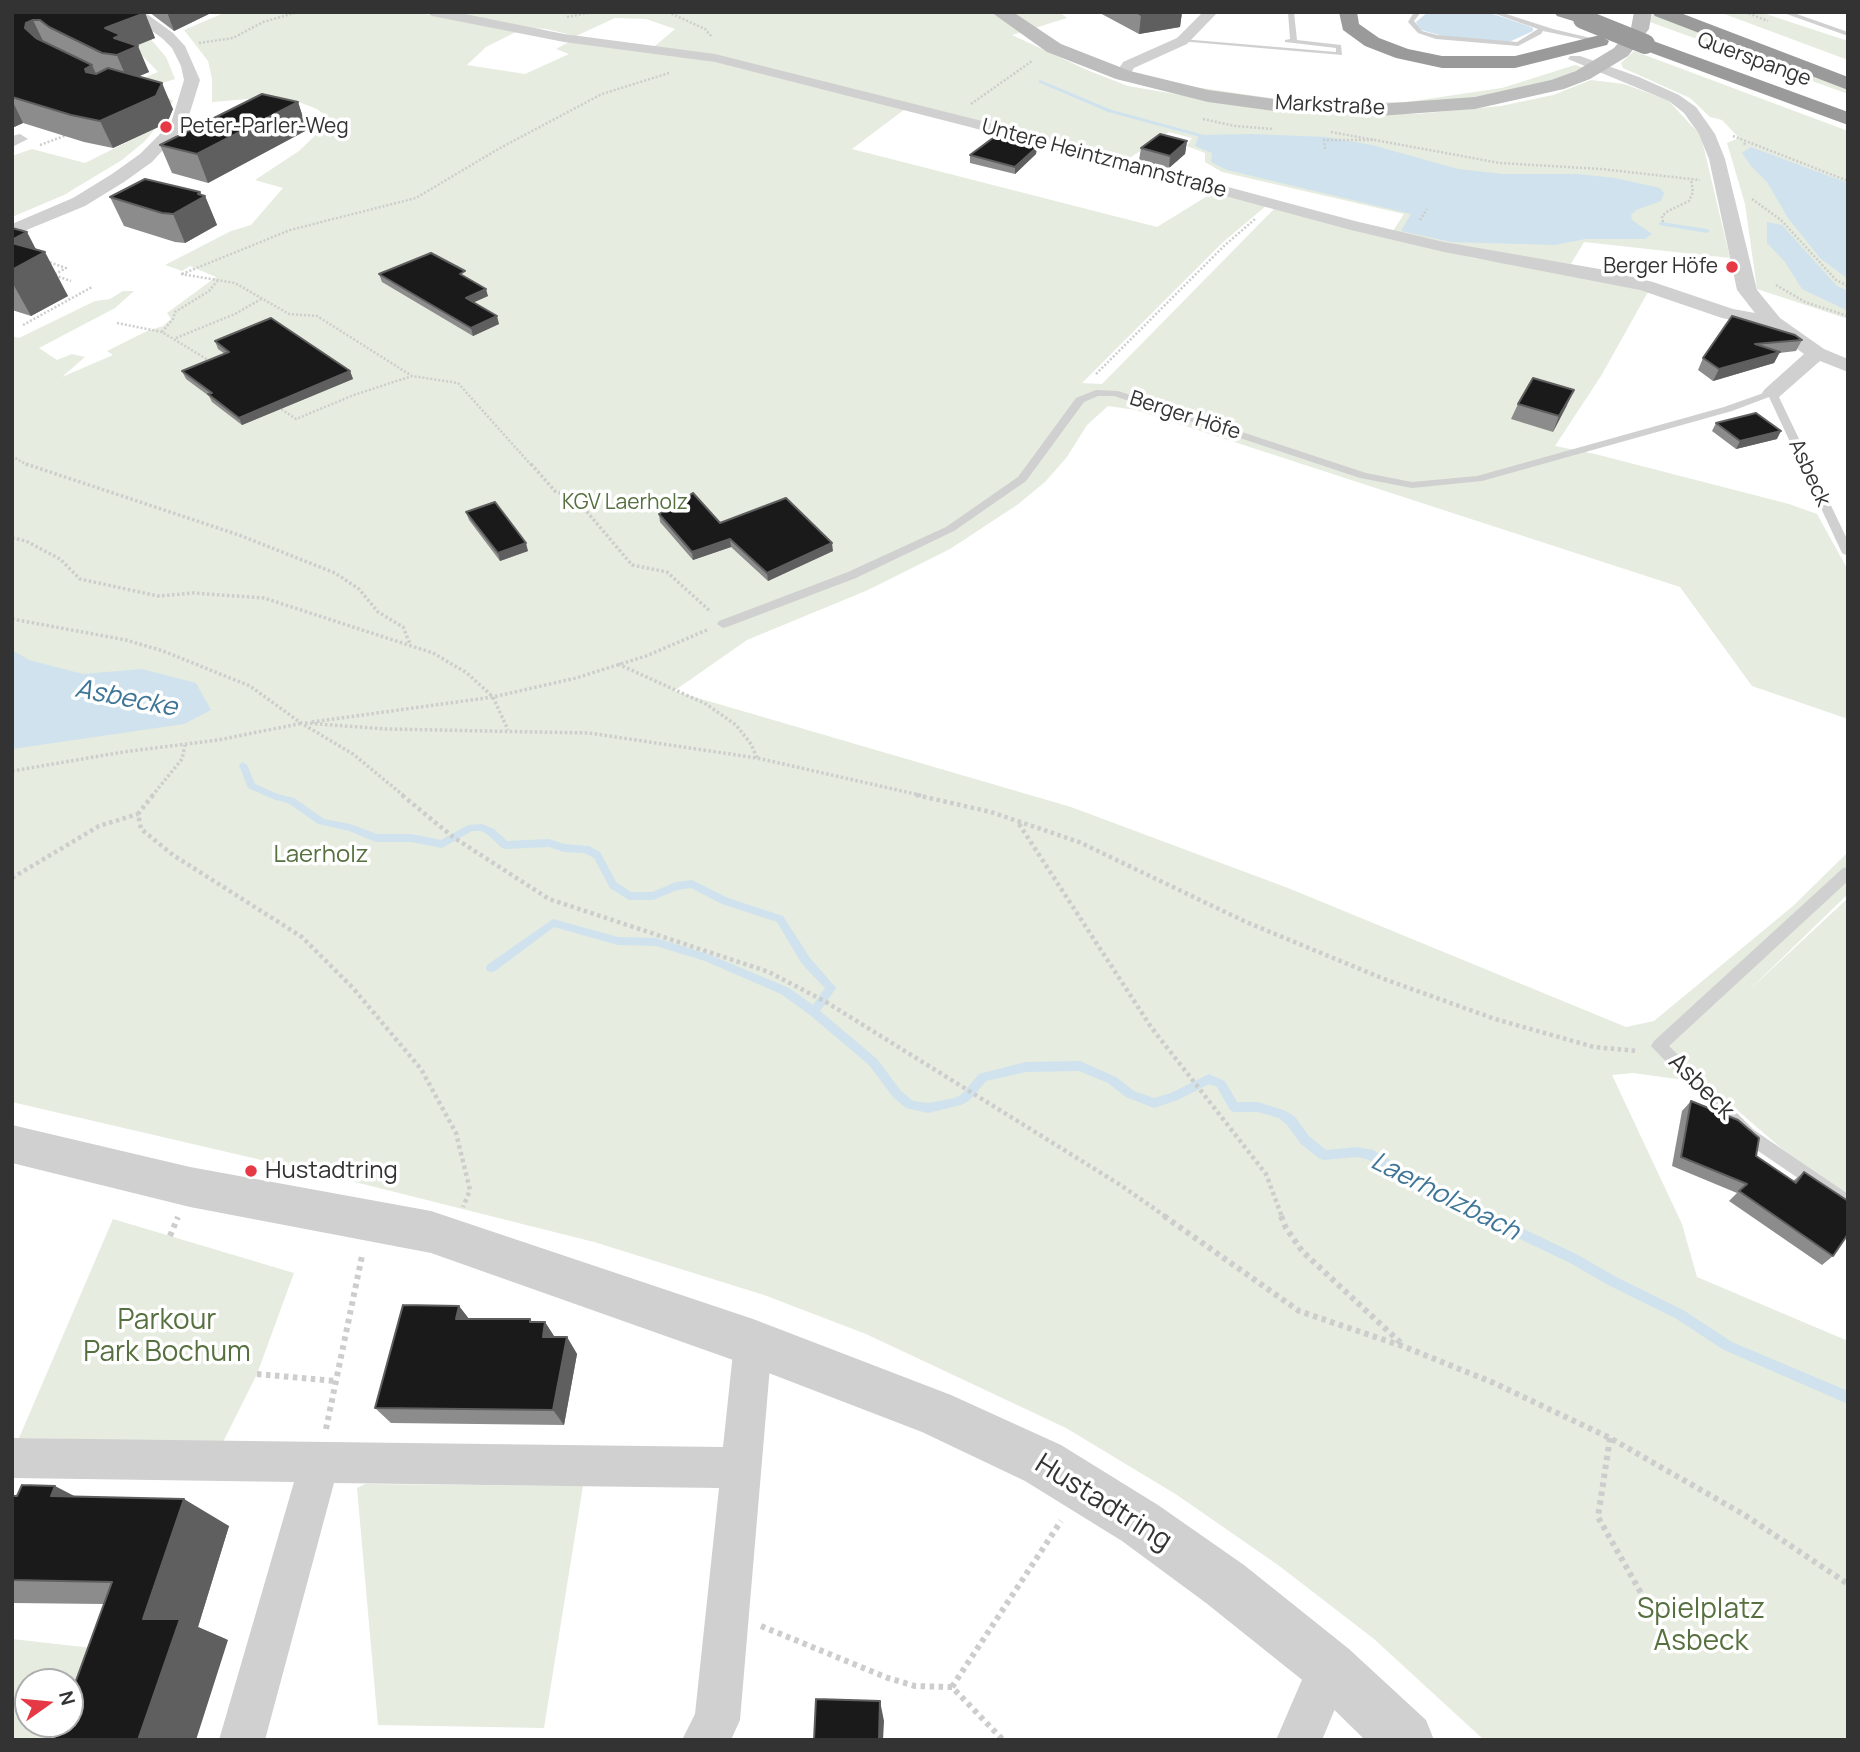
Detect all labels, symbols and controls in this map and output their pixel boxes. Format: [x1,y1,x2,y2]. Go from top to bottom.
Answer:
street label: Querspange [1694,28,1814,92]
street label: Markstraße [1274,91,1386,121]
place label: Peter-Parler-Weg [180,114,349,140]
street label: Untere Heintzmannstraße [979,114,1229,204]
marker: Peter-Parler-Weg [158,119,174,135]
place label: Berger Höfe [1603,254,1718,280]
marker: Berger Höfe [1724,259,1740,275]
street label: Berger Höfe [1126,386,1244,446]
street label: Asbeck [1783,435,1835,511]
park label: KGV Laerholz [562,490,688,516]
water label: Asbecke [73,674,179,724]
park label: Laerholz [273,841,369,869]
street label: Asbeck [1662,1048,1740,1126]
water label: Laerholzbach [1365,1146,1525,1248]
place label: Hustadtring [265,1157,398,1185]
marker: Hustadtring [243,1163,259,1179]
park label: Parkour Park Bochum [83,1304,251,1370]
street label: Hustadtring [1028,1448,1178,1558]
park label: Spielplatz Asbeck [1637,1593,1765,1659]
north arrow [14,1668,84,1738]
text: N [53,1688,82,1708]

